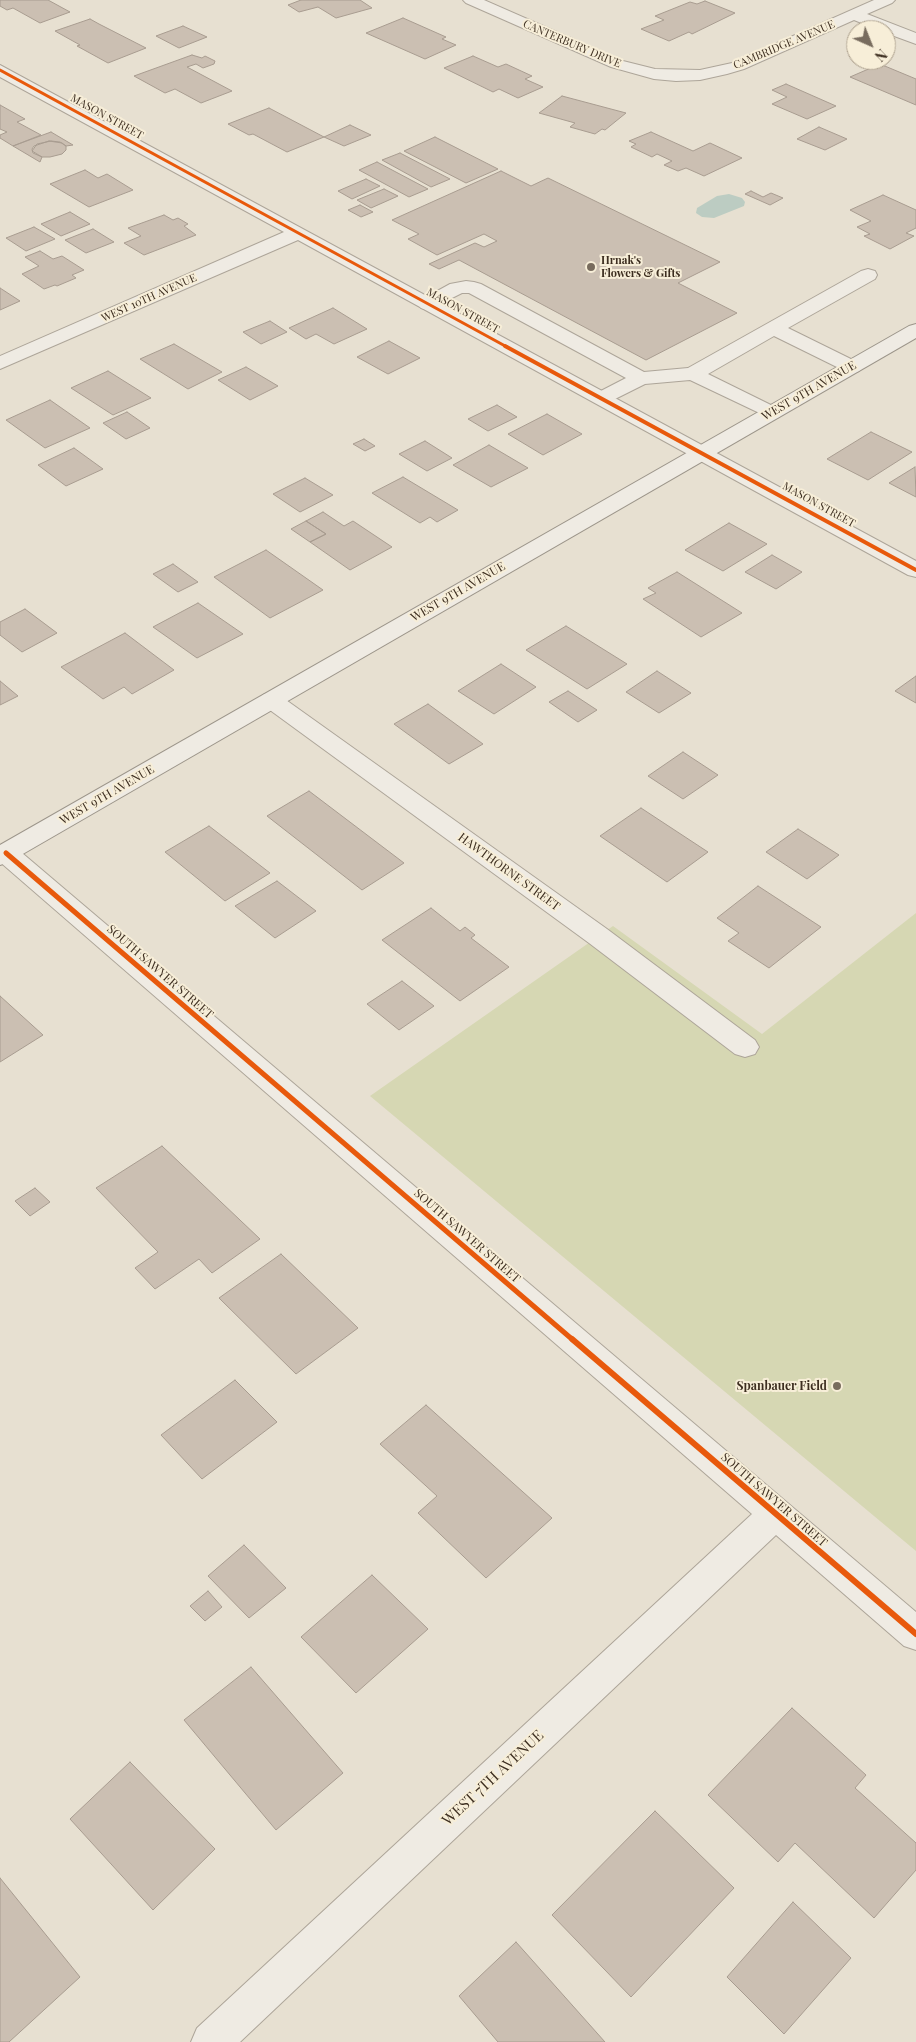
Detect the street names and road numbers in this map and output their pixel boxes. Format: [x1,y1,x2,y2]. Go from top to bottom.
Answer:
street label: CANTERBURY DRIVE [521,17,623,71]
street label: CAMBRIDGE AVENUE [731,18,837,72]
street label: MASON STREET [68,92,146,142]
street label: WEST 10TH AVENUE [99,271,199,325]
street label: MASON STREET [424,286,502,336]
street label: WEST 9TH AVENUE [759,358,859,424]
street label: MASON STREET [780,480,858,530]
street label: WEST 9TH AVENUE [408,559,508,625]
street label: WEST 9TH AVENUE [57,762,157,828]
street label: HAWTHORNE STREET [455,830,563,914]
street label: SOUTH SAWYER STREET [104,922,216,1022]
street label: SOUTH SAWYER STREET [411,1186,523,1286]
street label: SOUTH SAWYER STREET [718,1450,830,1550]
street label: WEST 7TH AVENUE [439,1727,547,1829]

